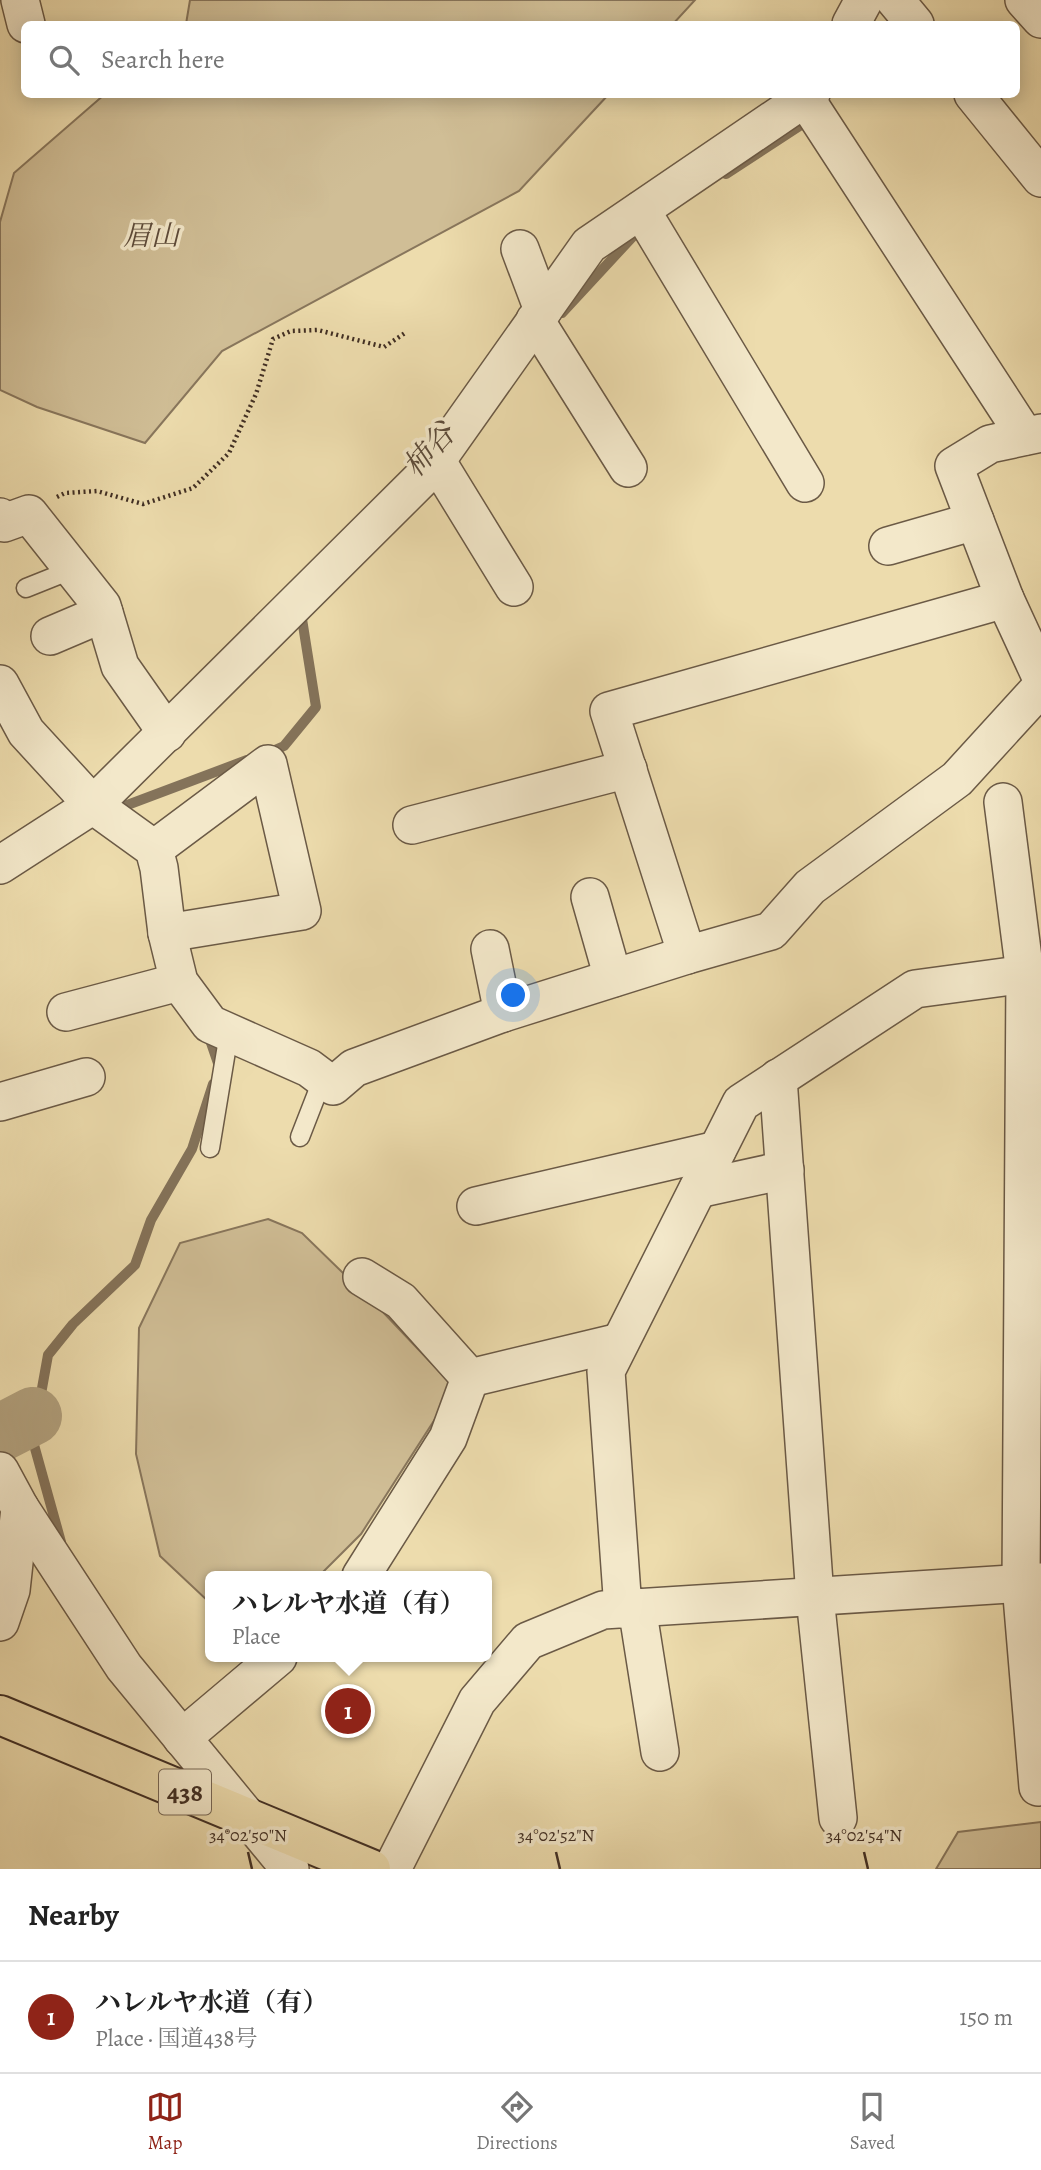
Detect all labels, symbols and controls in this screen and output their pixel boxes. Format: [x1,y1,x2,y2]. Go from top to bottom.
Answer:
search box [21,21,1020,98]
icon: search [45,41,83,79]
text: Search here [101,42,225,77]
park label: 眉山 [123,217,181,255]
water label: 柿谷 [394,413,465,486]
your location [496,978,530,1012]
popup [205,1571,492,1662]
text: ハレルヤ水道（有） [232,1586,465,1621]
text: Place [232,1621,281,1652]
pin: 1 [325,1685,371,1737]
road number: 438 [159,1770,211,1814]
text: 34°02'50"N [209,1823,287,1847]
text: 34°02'52"N [518,1823,595,1847]
text: 34°02'54"N [826,1823,902,1847]
text: Nearby [28,1895,119,1935]
text: ハレルヤ水道（有） [95,1985,328,2020]
text: 1 [47,2002,55,2033]
text: 150 m [959,2002,1013,2033]
text: Place · 国道438号 [95,2023,258,2054]
tab: Map [146,2088,184,2156]
tab: Directions [476,2088,558,2156]
tab: Saved [850,2088,895,2156]

